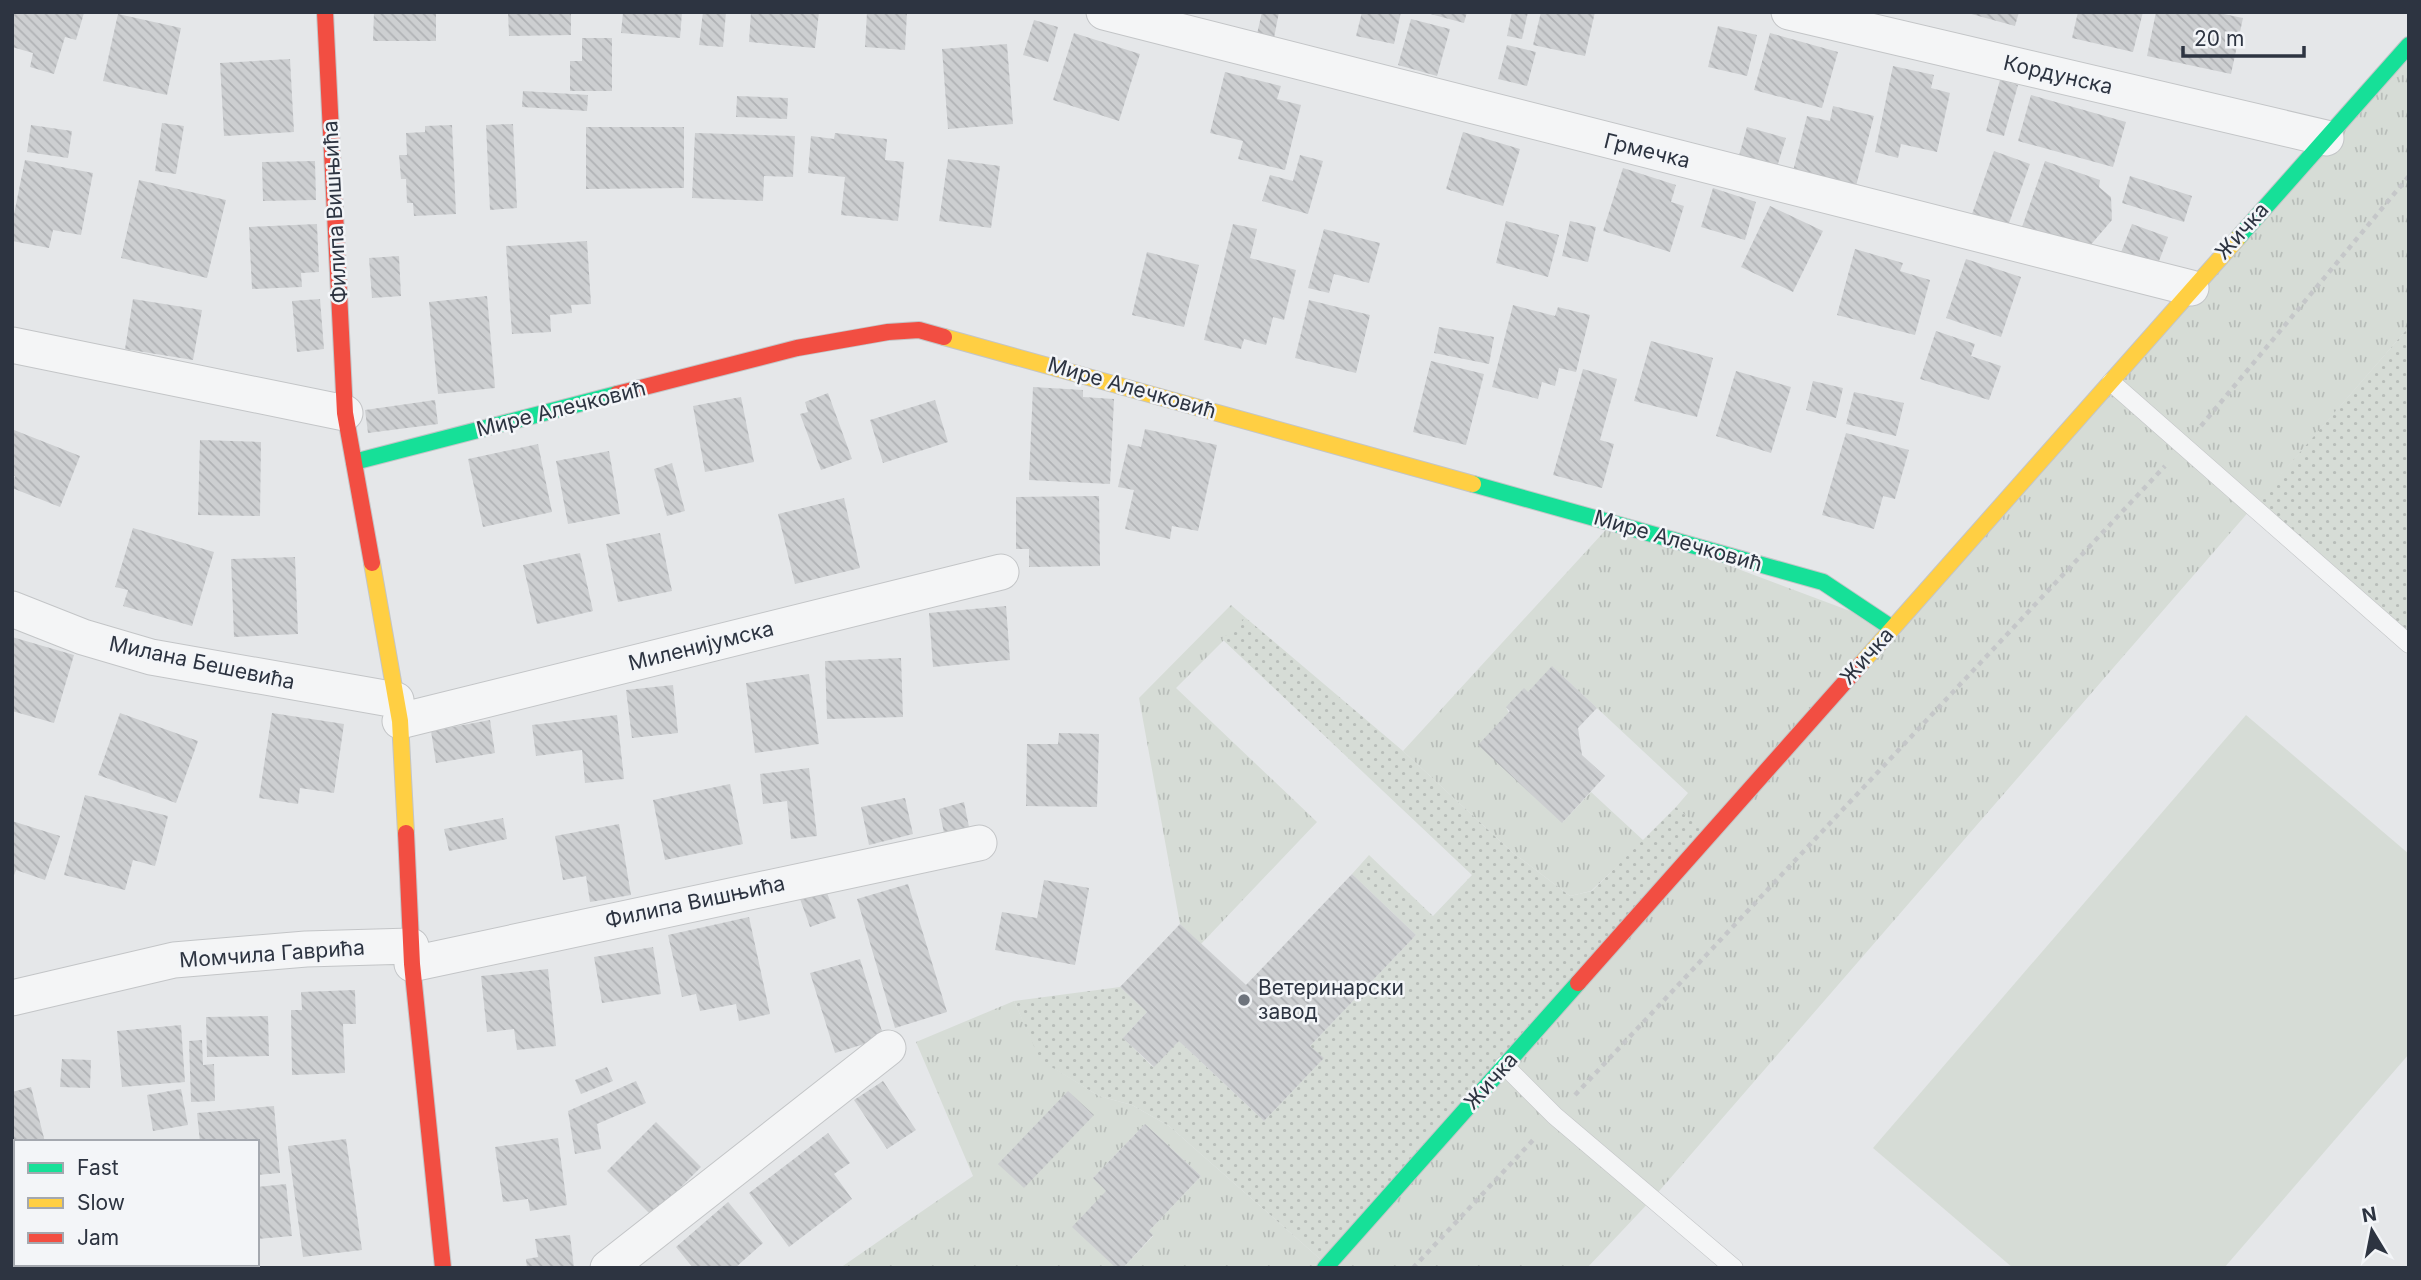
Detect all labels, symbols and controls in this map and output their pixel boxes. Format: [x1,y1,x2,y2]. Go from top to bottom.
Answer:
scale bar [2183,14,2304,58]
text: 20 m [2194,26,2244,51]
street label: Кордунска [2001,50,2115,99]
street label: Филипа Вишњића [317,120,352,304]
street label: Грмечка [1602,128,1693,173]
street label: Жичка [2210,197,2274,264]
street label: Мире Алечковић [1045,352,1219,423]
street label: Мире Алечковић [474,375,648,442]
street label: Мире Алечковић [1591,505,1765,576]
street label: Миленијумска [626,615,776,676]
street label: Жичка [1835,622,1899,689]
street label: Милана Бешевића [107,631,297,694]
street label: Филипа Вишњића [603,870,787,933]
street label: Момчила Гаврића [178,935,366,972]
place label: Ветеринарски завод [1258,975,1404,1024]
marker: Ветеринарски завод [1236,992,1252,1008]
street label: Жичка [1459,1047,1523,1114]
legend [14,1140,259,1266]
text: Fast [77,1155,119,1180]
text: Slow [77,1190,125,1215]
north arrow [2337,1196,2407,1266]
text: N [2360,1202,2378,1227]
text: Jam [77,1225,119,1250]

